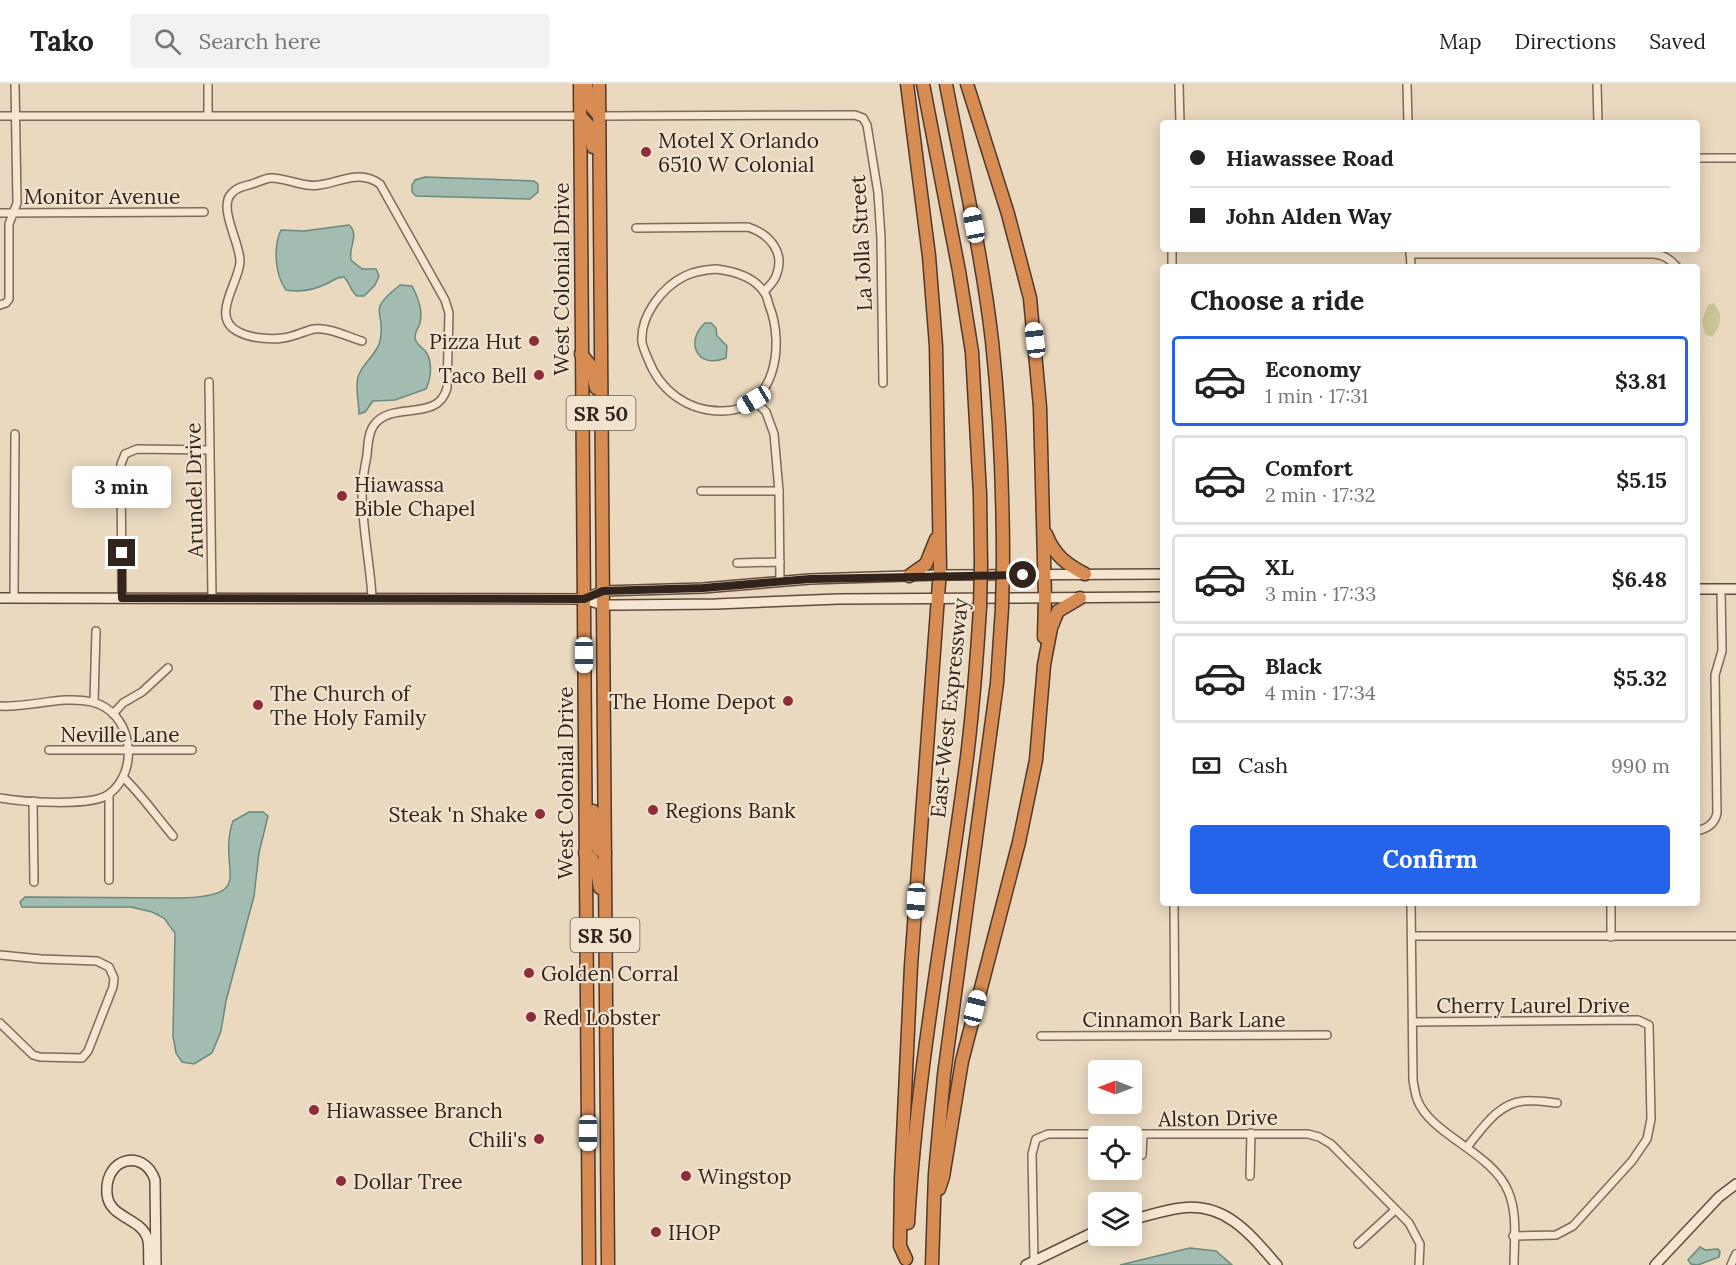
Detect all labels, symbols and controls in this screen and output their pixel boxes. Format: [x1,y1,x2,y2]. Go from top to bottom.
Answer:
search box [130,14,550,68]
text: Tako [30,23,94,59]
icon: search [151,25,184,58]
text: Search here [199,27,321,55]
text: Map [1439,28,1482,55]
text: Directions [1515,28,1616,55]
text: Saved [1649,28,1706,55]
place label: Motel X Orlando 6510 W Colonial [658,127,819,178]
text: Hiawassee Road [1226,144,1394,172]
marker: Motel X Orlando 6510 W Colonial [639,145,653,159]
street label: La Jolla Street [844,173,878,312]
street label: West Colonial Drive [548,182,575,376]
street label: Monitor Avenue [24,183,180,210]
text: John Alden Way [1226,202,1392,230]
car [962,206,986,244]
text: Choose a ride [1190,283,1364,317]
car [1024,321,1046,359]
place label: Pizza Hut [429,328,523,355]
marker: Pizza Hut [527,334,541,348]
icon: car [1193,354,1247,408]
text: Economy [1265,355,1361,383]
place label: Taco Bell [438,362,527,389]
text: $3.81 [1615,367,1667,395]
marker: Taco Bell [532,368,546,382]
car [734,383,774,417]
text: 1 min · 17:31 [1265,383,1369,408]
road number: SR 50 [566,396,636,430]
street label: Arundel Drive [179,422,209,559]
icon: car [1193,453,1247,507]
text: Comfort [1265,454,1353,482]
callout: 3 min [72,466,172,508]
text: $5.15 [1616,466,1667,494]
place label: Hiawassa Bible Chapel [354,471,475,522]
text: 3 min [94,474,149,499]
text: 2 min · 17:32 [1265,482,1376,507]
marker: Hiawassa Bible Chapel [335,489,349,503]
route end [108,539,135,566]
icon: car [1193,552,1247,606]
text: XL [1265,553,1294,581]
route start [1009,561,1036,588]
text: $6.48 [1612,565,1667,593]
text: 3 min · 17:33 [1265,581,1376,606]
street label: East-West Expressway [924,597,974,819]
car [575,637,593,673]
icon: car [1193,651,1247,705]
text: Black [1265,652,1322,680]
text: $5.32 [1613,664,1667,692]
place label: The Church of The Holy Family [270,680,426,731]
text: 4 min · 17:34 [1265,680,1376,705]
street label: West Colonial Drive [552,686,579,880]
place label: The Home Depot [609,688,777,715]
marker: The Home Depot [781,694,795,708]
marker: The Church of The Holy Family [251,698,265,712]
street label: Neville Lane [60,721,180,748]
icon: cash [1190,749,1223,782]
text: Cash [1238,751,1288,779]
text: 990 m [1611,753,1670,778]
place label: Regions Bank [665,797,796,824]
place label: Steak 'n Shake [389,801,528,828]
marker: Regions Bank [646,803,660,817]
marker: Steak 'n Shake [533,807,547,821]
button: Confirm [1190,825,1670,894]
car [906,882,926,920]
road number: SR 50 [570,918,640,952]
place label: Golden Corral [541,960,679,987]
marker: Golden Corral [522,966,536,980]
car [962,988,988,1028]
street label: Cherry Laurel Drive [1436,992,1630,1019]
place label: Red Lobster [543,1004,660,1031]
street label: Cinnamon Bark Lane [1082,1006,1286,1033]
marker: Red Lobster [524,1010,538,1024]
north arrow [1088,1060,1142,1114]
map controls [1088,1060,1142,1246]
place label: Hiawassee Branch [326,1097,503,1124]
marker: Hiawassee Branch [307,1103,321,1117]
street label: Alston Drive [1157,1103,1278,1133]
car [579,1115,597,1151]
place label: Chili's [468,1126,527,1153]
button: locate [1088,1126,1142,1180]
marker: Chili's [532,1132,546,1146]
place label: Wingstop [698,1163,791,1190]
place label: Dollar Tree [353,1168,463,1195]
marker: Wingstop [679,1169,693,1183]
marker: Dollar Tree [334,1174,348,1188]
button: layers [1088,1192,1142,1246]
place label: IHOP [668,1219,721,1246]
marker: IHOP [649,1225,663,1239]

